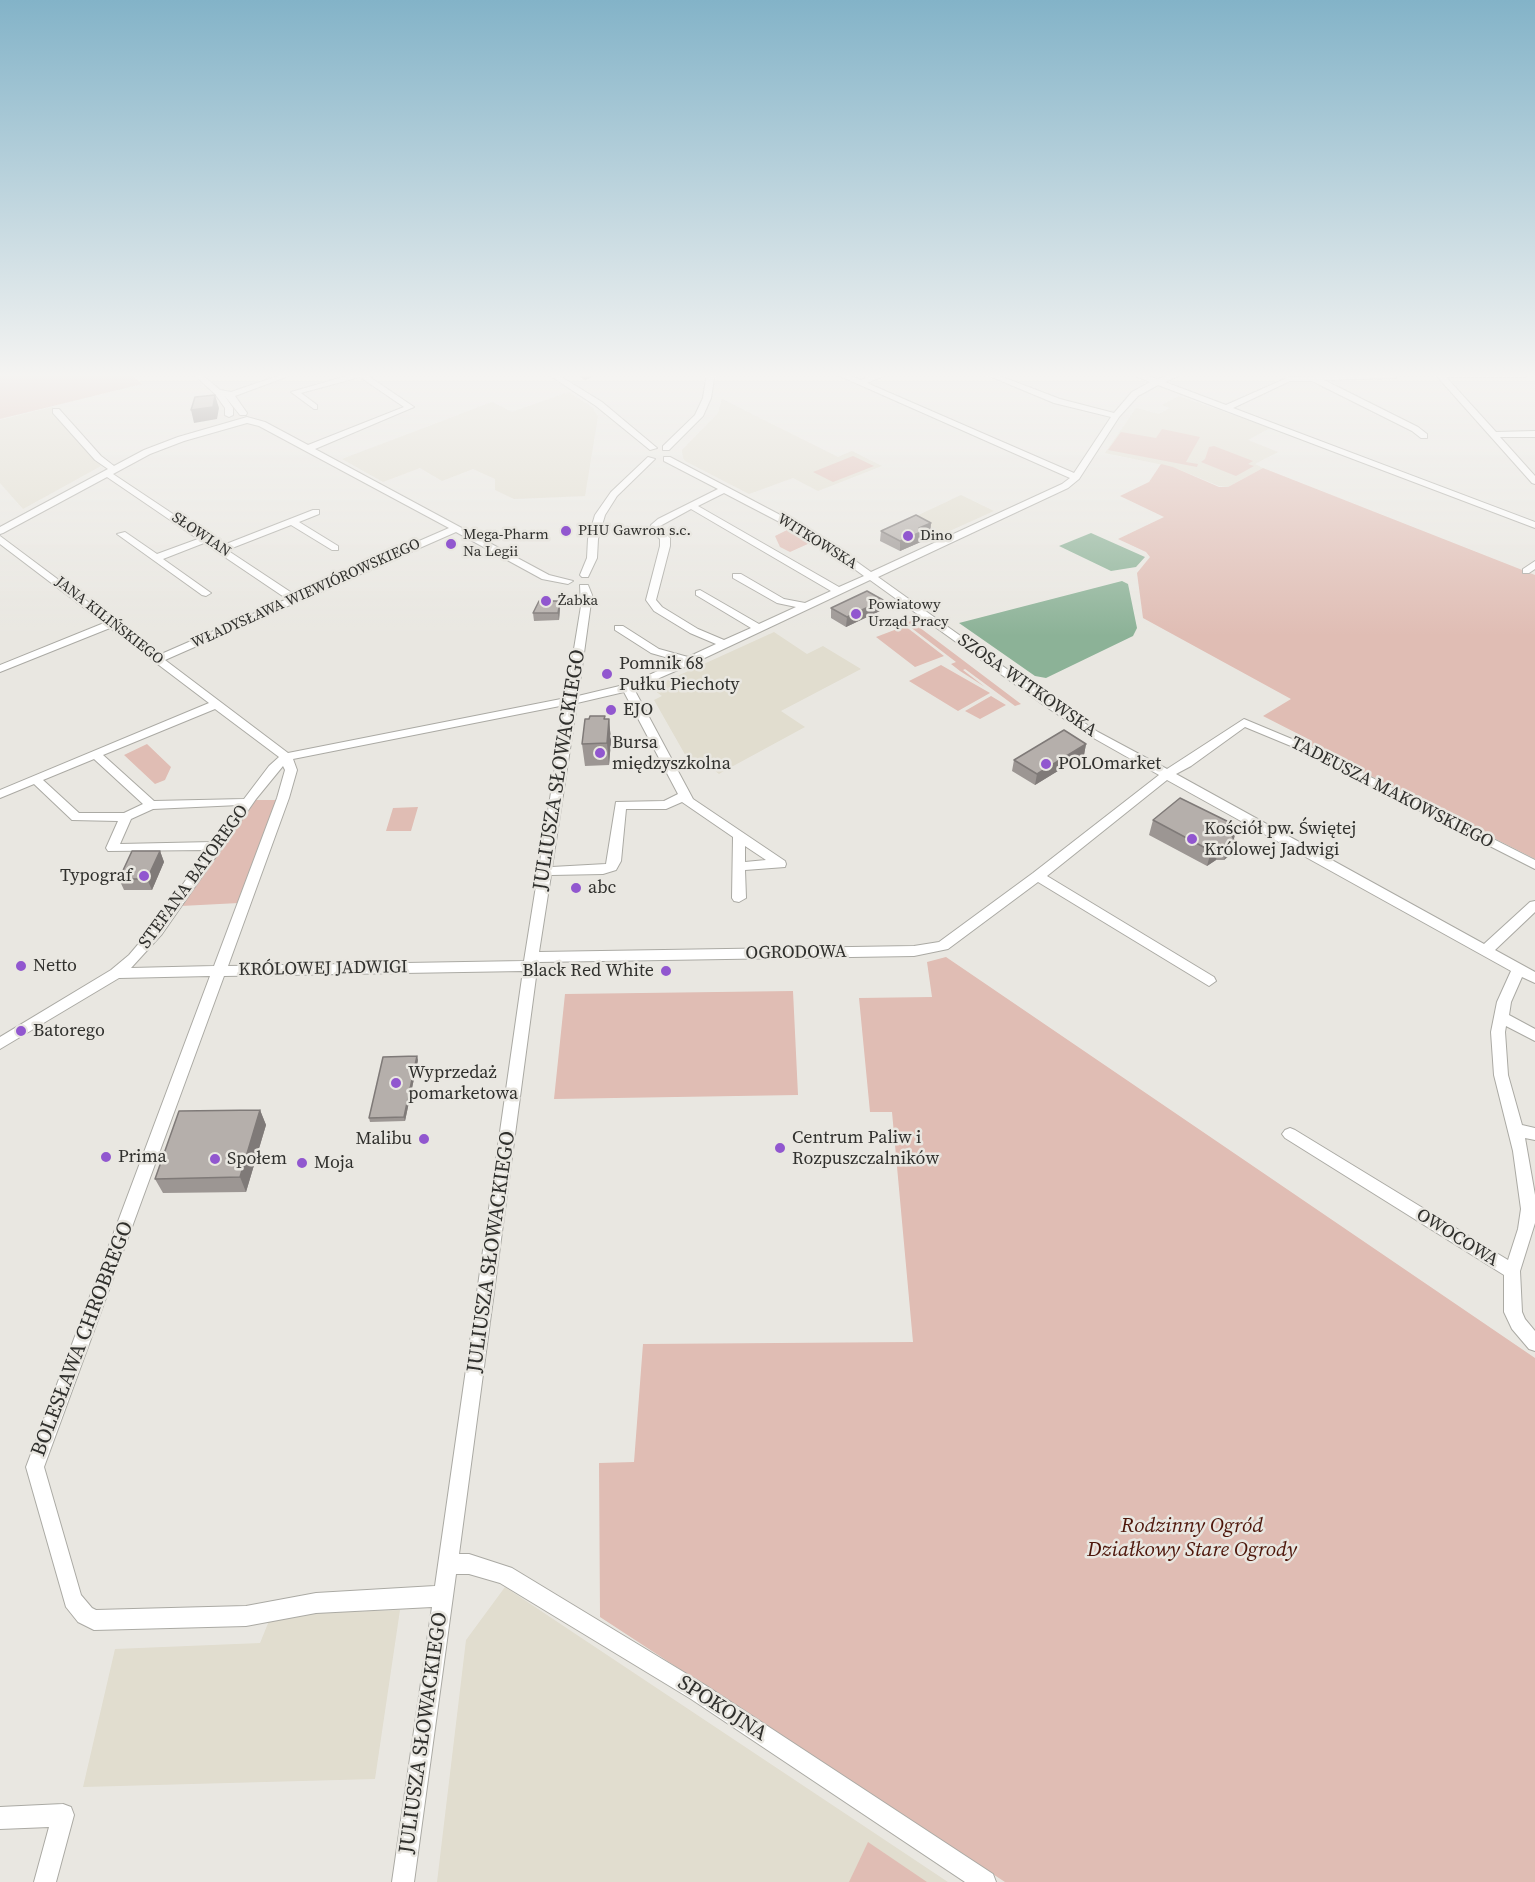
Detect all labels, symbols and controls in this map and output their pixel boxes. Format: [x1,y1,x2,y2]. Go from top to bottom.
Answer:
street label: SŁOWIAN [168,509,234,561]
street label: WITKOWSKA [774,510,860,574]
place label: PHU Gawron s.c. [578,522,691,540]
marker: PHU Gawron s.c. [559,524,573,538]
place label: Mega-Pharm Na Legii [463,526,549,561]
place label: Dino [920,527,952,545]
marker: Dino [901,529,915,543]
street label: WŁADYSŁAWA WIEWIÓROWSKIEGO [189,535,423,653]
marker: Mega-Pharm Na Legii [444,537,458,551]
street label: JANA KILIŃSKIEGO [51,573,167,669]
place label: Żabka [558,592,598,610]
marker: Żabka [539,594,553,608]
place label: Powiatowy Urząd Pracy [868,596,949,631]
marker: Powiatowy Urząd Pracy [849,607,863,621]
street label: SZOSA WITKOWSKA [953,630,1101,742]
street label: JULIUSZA SŁOWACKIEGO [529,648,591,892]
place label: Pomnik 68 Pułku Piechoty [619,653,739,696]
marker: Pomnik 68 Pułku Piechoty [600,667,614,681]
place label: EJO [623,699,653,721]
marker: EJO [604,703,618,717]
place label: Bursa międzyszkolna [612,732,731,774]
street label: TADEUSZA MAKOWSKIEGO [1287,732,1497,854]
marker: Bursa międzyszkolna [593,746,607,760]
place label: POLOmarket [1058,753,1161,775]
marker: POLOmarket [1039,757,1053,771]
street label: STEFANA BATOREGO [135,801,253,953]
place label: Kościół pw. Świętej Królowej Jadwigi [1204,818,1356,860]
marker: Kościół pw. Świętej Królowej Jadwigi [1185,832,1199,846]
place label: Typograf [60,865,132,887]
marker: Typograf [137,869,151,883]
place label: abc [588,877,616,899]
marker: abc [569,881,583,895]
street label: OGRODOWA [745,941,847,965]
place label: Netto [33,955,77,977]
street label: KRÓLOWEJ JADWIGI [238,957,408,981]
marker: Netto [14,959,28,973]
place label: Black Red White [522,960,654,982]
marker: Black Red White [659,964,673,978]
place label: Batorego [33,1020,105,1042]
marker: Batorego [14,1024,28,1038]
place label: Wyprzedaż pomarketowa [408,1062,518,1104]
marker: Wyprzedaż pomarketowa [389,1076,403,1090]
place label: Centrum Paliw i Rozpuszczalników [792,1127,939,1170]
place label: Malibu [356,1128,412,1150]
street label: JULIUSZA SŁOWACKIEGO [463,1130,521,1374]
marker: Malibu [417,1132,431,1146]
marker: Centrum Paliw i Rozpuszczalników [773,1141,787,1155]
place label: Prima [118,1146,167,1168]
place label: Społem [227,1148,287,1170]
marker: Prima [99,1150,113,1164]
marker: Społem [208,1152,222,1166]
place label: Moja [314,1152,354,1174]
marker: Moja [295,1156,309,1170]
street label: OWOCOWA [1412,1204,1502,1272]
street label: BOLESŁAWA CHROBREGO [27,1218,139,1460]
park label: Rodzinny Ogród Działkowy Stare Ogrody [1087,1514,1297,1564]
street label: JULIUSZA SŁOWACKIEGO [395,1611,453,1855]
street label: SPOKOJNA [673,1671,771,1747]

